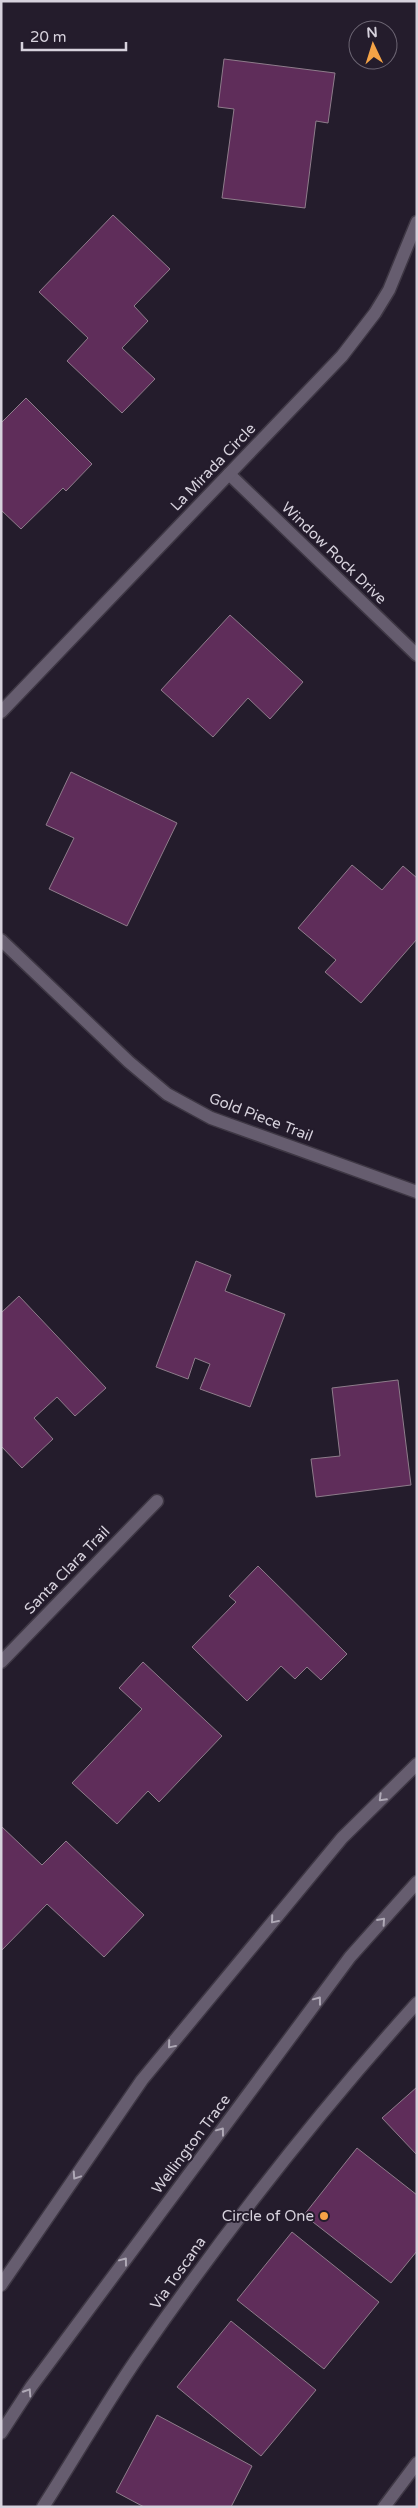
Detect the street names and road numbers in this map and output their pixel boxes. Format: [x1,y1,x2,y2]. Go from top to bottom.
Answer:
street label: La Mirada Circle [167,419,259,515]
street label: Window Rock Drive [278,498,390,608]
street label: Gold Piece Trail [206,1089,316,1145]
street label: Santa Clara Trail [21,1522,113,1618]
street label: Wellington Trace [148,2091,234,2197]
street label: Via Toscana [146,2233,210,2313]

